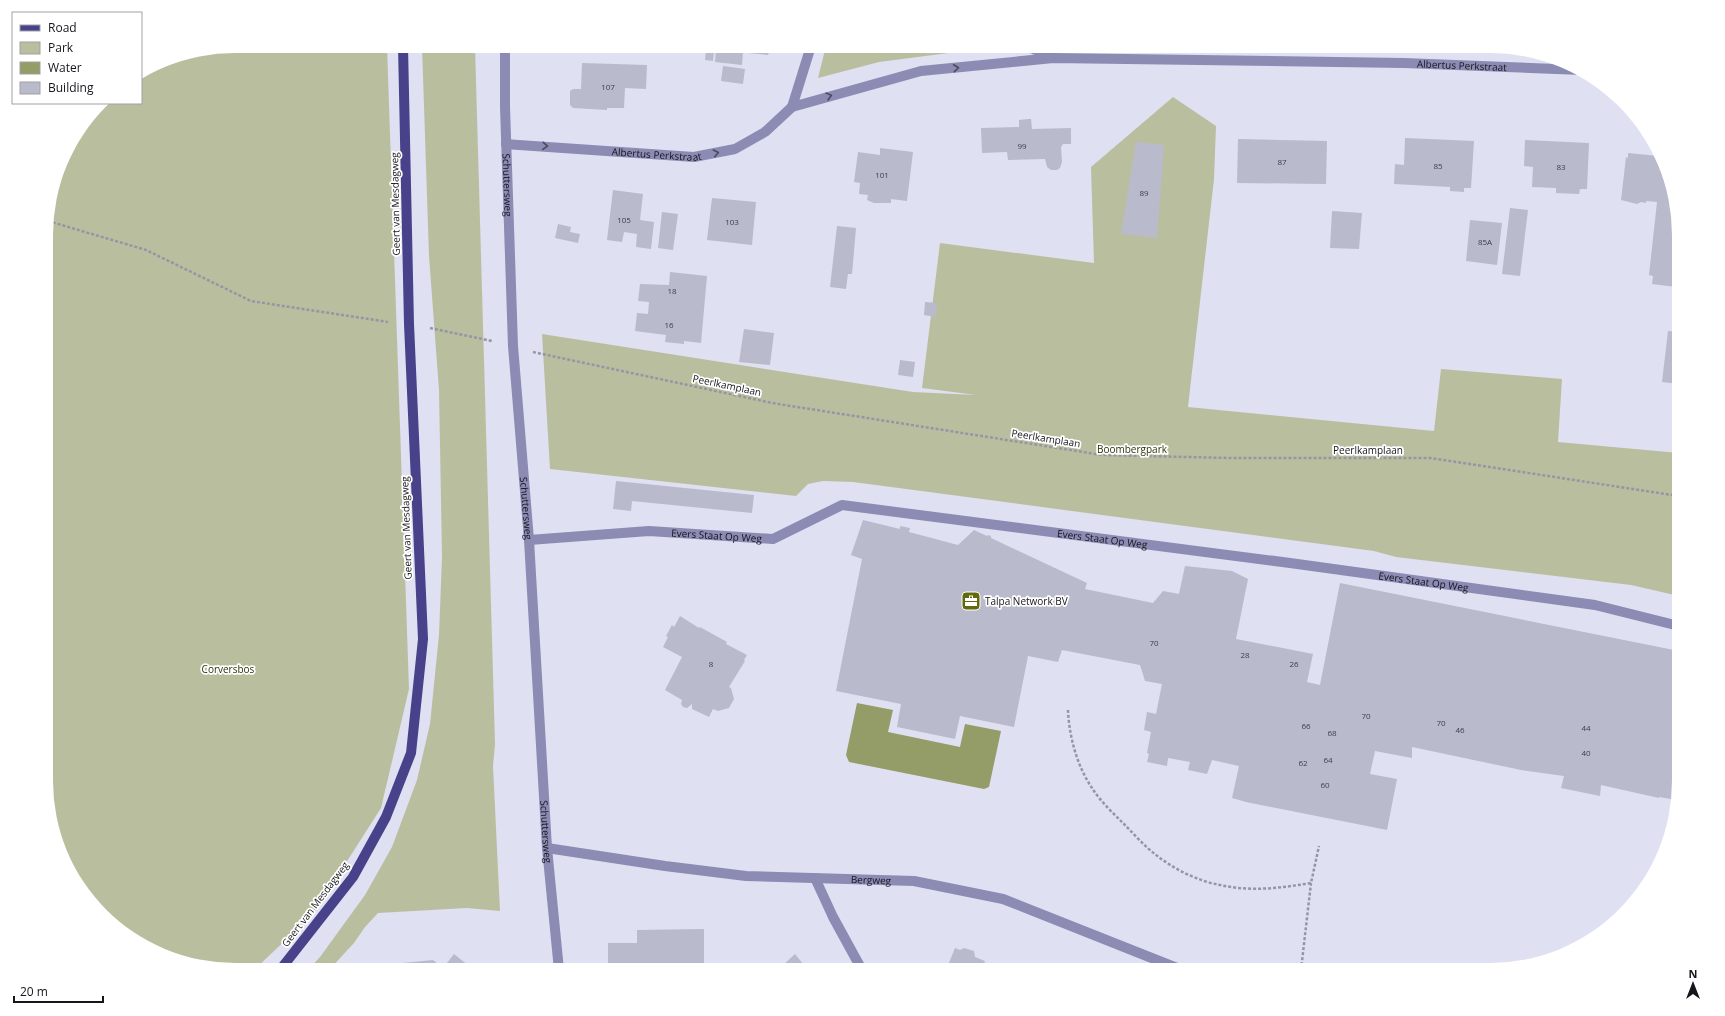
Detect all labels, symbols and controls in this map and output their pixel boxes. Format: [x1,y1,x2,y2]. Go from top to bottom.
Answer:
legend [12,12,142,104]
text: Road [48,19,77,36]
text: Park [48,39,74,56]
street label: Albertus Perkstraat [1417,57,1507,74]
text: Water [48,59,82,76]
one-way arrow [953,63,959,72]
text: Building [48,79,94,96]
house number: 107 [601,81,615,92]
one-way arrow [826,93,833,101]
house number: 99 [1017,140,1027,151]
one-way arrow [542,142,548,151]
street label: Albertus Perkstraat [611,144,703,164]
one-way arrow [713,149,719,158]
street label: Geert van Mesdagweg [387,152,403,256]
street label: Schuttersweg [500,153,516,217]
house number: 87 [1277,156,1287,167]
house number: 85 [1433,160,1443,171]
house number: 83 [1556,161,1566,172]
house number: 101 [875,169,889,180]
house number: 89 [1139,187,1149,198]
house number: 105 [617,214,631,225]
house number: 103 [725,216,739,227]
house number: 85A [1478,236,1493,247]
house number: 18 [667,285,677,296]
house number: 16 [664,319,674,330]
street label: Peerlkamplaan [691,371,763,399]
street label: Peerlkamplaan [1010,426,1082,450]
park label: Boombergpark [1097,442,1168,456]
street label: Peerlkamplaan [1333,443,1403,457]
street label: Geert van Mesdagweg [397,476,415,580]
street label: Schuttersweg [517,476,536,541]
street label: Evers Staat Op Weg [671,525,763,545]
street label: Evers Staat Op Weg [1056,526,1149,552]
street label: Evers Staat Op Weg [1378,568,1470,595]
office icon: Talpa Network BV [960,590,982,612]
place label: Talpa Network BV [985,594,1068,608]
house number: 70 [1149,637,1159,648]
house number: 28 [1240,649,1250,660]
house number: 8 [709,658,714,669]
house number: 26 [1289,658,1299,669]
park label: Corversbos [202,662,255,676]
house number: 70 [1361,710,1371,721]
house number: 70 [1436,717,1446,728]
house number: 66 [1301,720,1311,731]
house number: 44 [1581,722,1591,733]
house number: 46 [1455,724,1465,735]
house number: 68 [1327,727,1337,738]
house number: 40 [1581,747,1591,758]
house number: 64 [1323,754,1333,765]
house number: 62 [1298,757,1308,768]
house number: 60 [1320,779,1330,790]
street label: Schuttersweg [537,800,556,864]
street label: Geert van Mesdagweg [278,858,352,949]
street label: Bergweg [851,872,892,887]
north arrow [1673,964,1713,1004]
text: N [1689,966,1697,981]
scale bar [14,978,103,1004]
text: 20 m [20,983,48,1000]

